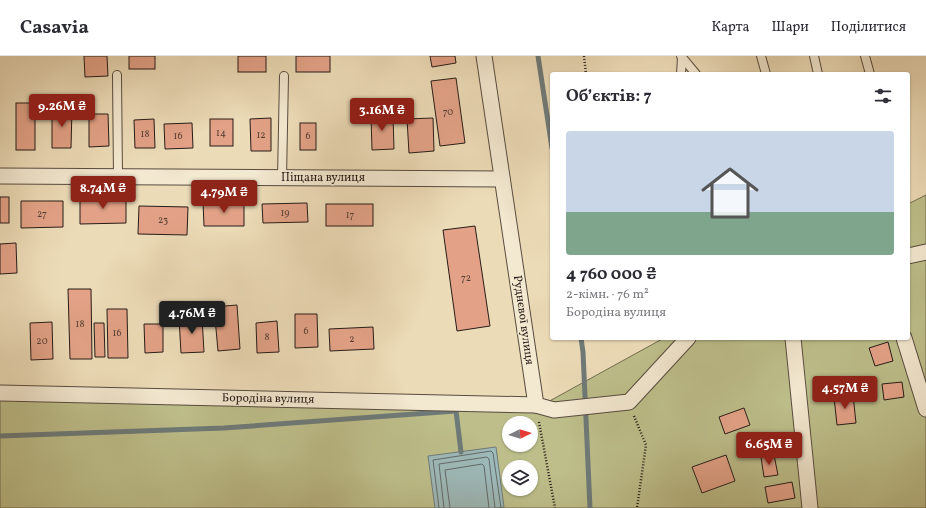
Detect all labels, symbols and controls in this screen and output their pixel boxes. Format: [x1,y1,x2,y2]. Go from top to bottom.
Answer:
text: Casavia [20,15,89,41]
text: Карта [712,18,750,37]
text: Шари [772,18,809,37]
text: Поділитися [831,18,906,37]
text: Об’єктів: 7 [566,85,652,108]
icon: filters [872,85,894,107]
pin: 9.26M ₴ [25,94,99,128]
text: 9.26M ₴ [38,98,86,116]
pin: 3.16M ₴ [345,98,419,132]
text: 3.16M ₴ [359,102,405,120]
house number: 70 [443,105,453,119]
house number: 14 [216,126,226,140]
house number: 18 [141,127,149,141]
house number: 12 [256,128,266,142]
house number: 16 [174,129,182,143]
house number: 6 [305,129,311,143]
icon: home [694,157,766,229]
street label: Піщана вулиця [281,170,365,186]
pin: 8.74M ₴ [66,176,140,210]
text: 8.74M ₴ [80,180,126,198]
pin: 4.79M ₴ [187,180,261,214]
text: 4.79M ₴ [200,184,248,202]
house number: 19 [280,206,290,220]
house number: 27 [37,207,47,221]
house number: 17 [346,208,355,222]
house number: 23 [158,213,168,227]
text: 4 760 000 ₴ [566,263,657,286]
house number: 72 [461,271,471,285]
street label: Руднєвої вулиця [509,274,537,366]
text: 2-кімн. · 76 m² [566,286,649,304]
pin: 4.76M ₴ [155,301,229,335]
text: Бородіна вулиця [566,304,666,322]
text: 4.76M ₴ [168,305,216,323]
house number: 18 [76,317,84,331]
house number: 6 [303,324,309,338]
house number: 16 [113,326,121,340]
house number: 8 [264,330,270,344]
house number: 2 [349,332,355,346]
house number: 20 [36,334,48,348]
pin: 4.57M ₴ [808,376,882,410]
text: 4.57M ₴ [821,380,869,398]
street label: Бородіна вулиця [222,390,314,408]
north arrow [502,416,538,452]
map controls [502,416,538,496]
pin: 6.65M ₴ [732,432,806,466]
text: 6.65M ₴ [745,436,793,454]
button: layers [502,460,538,496]

